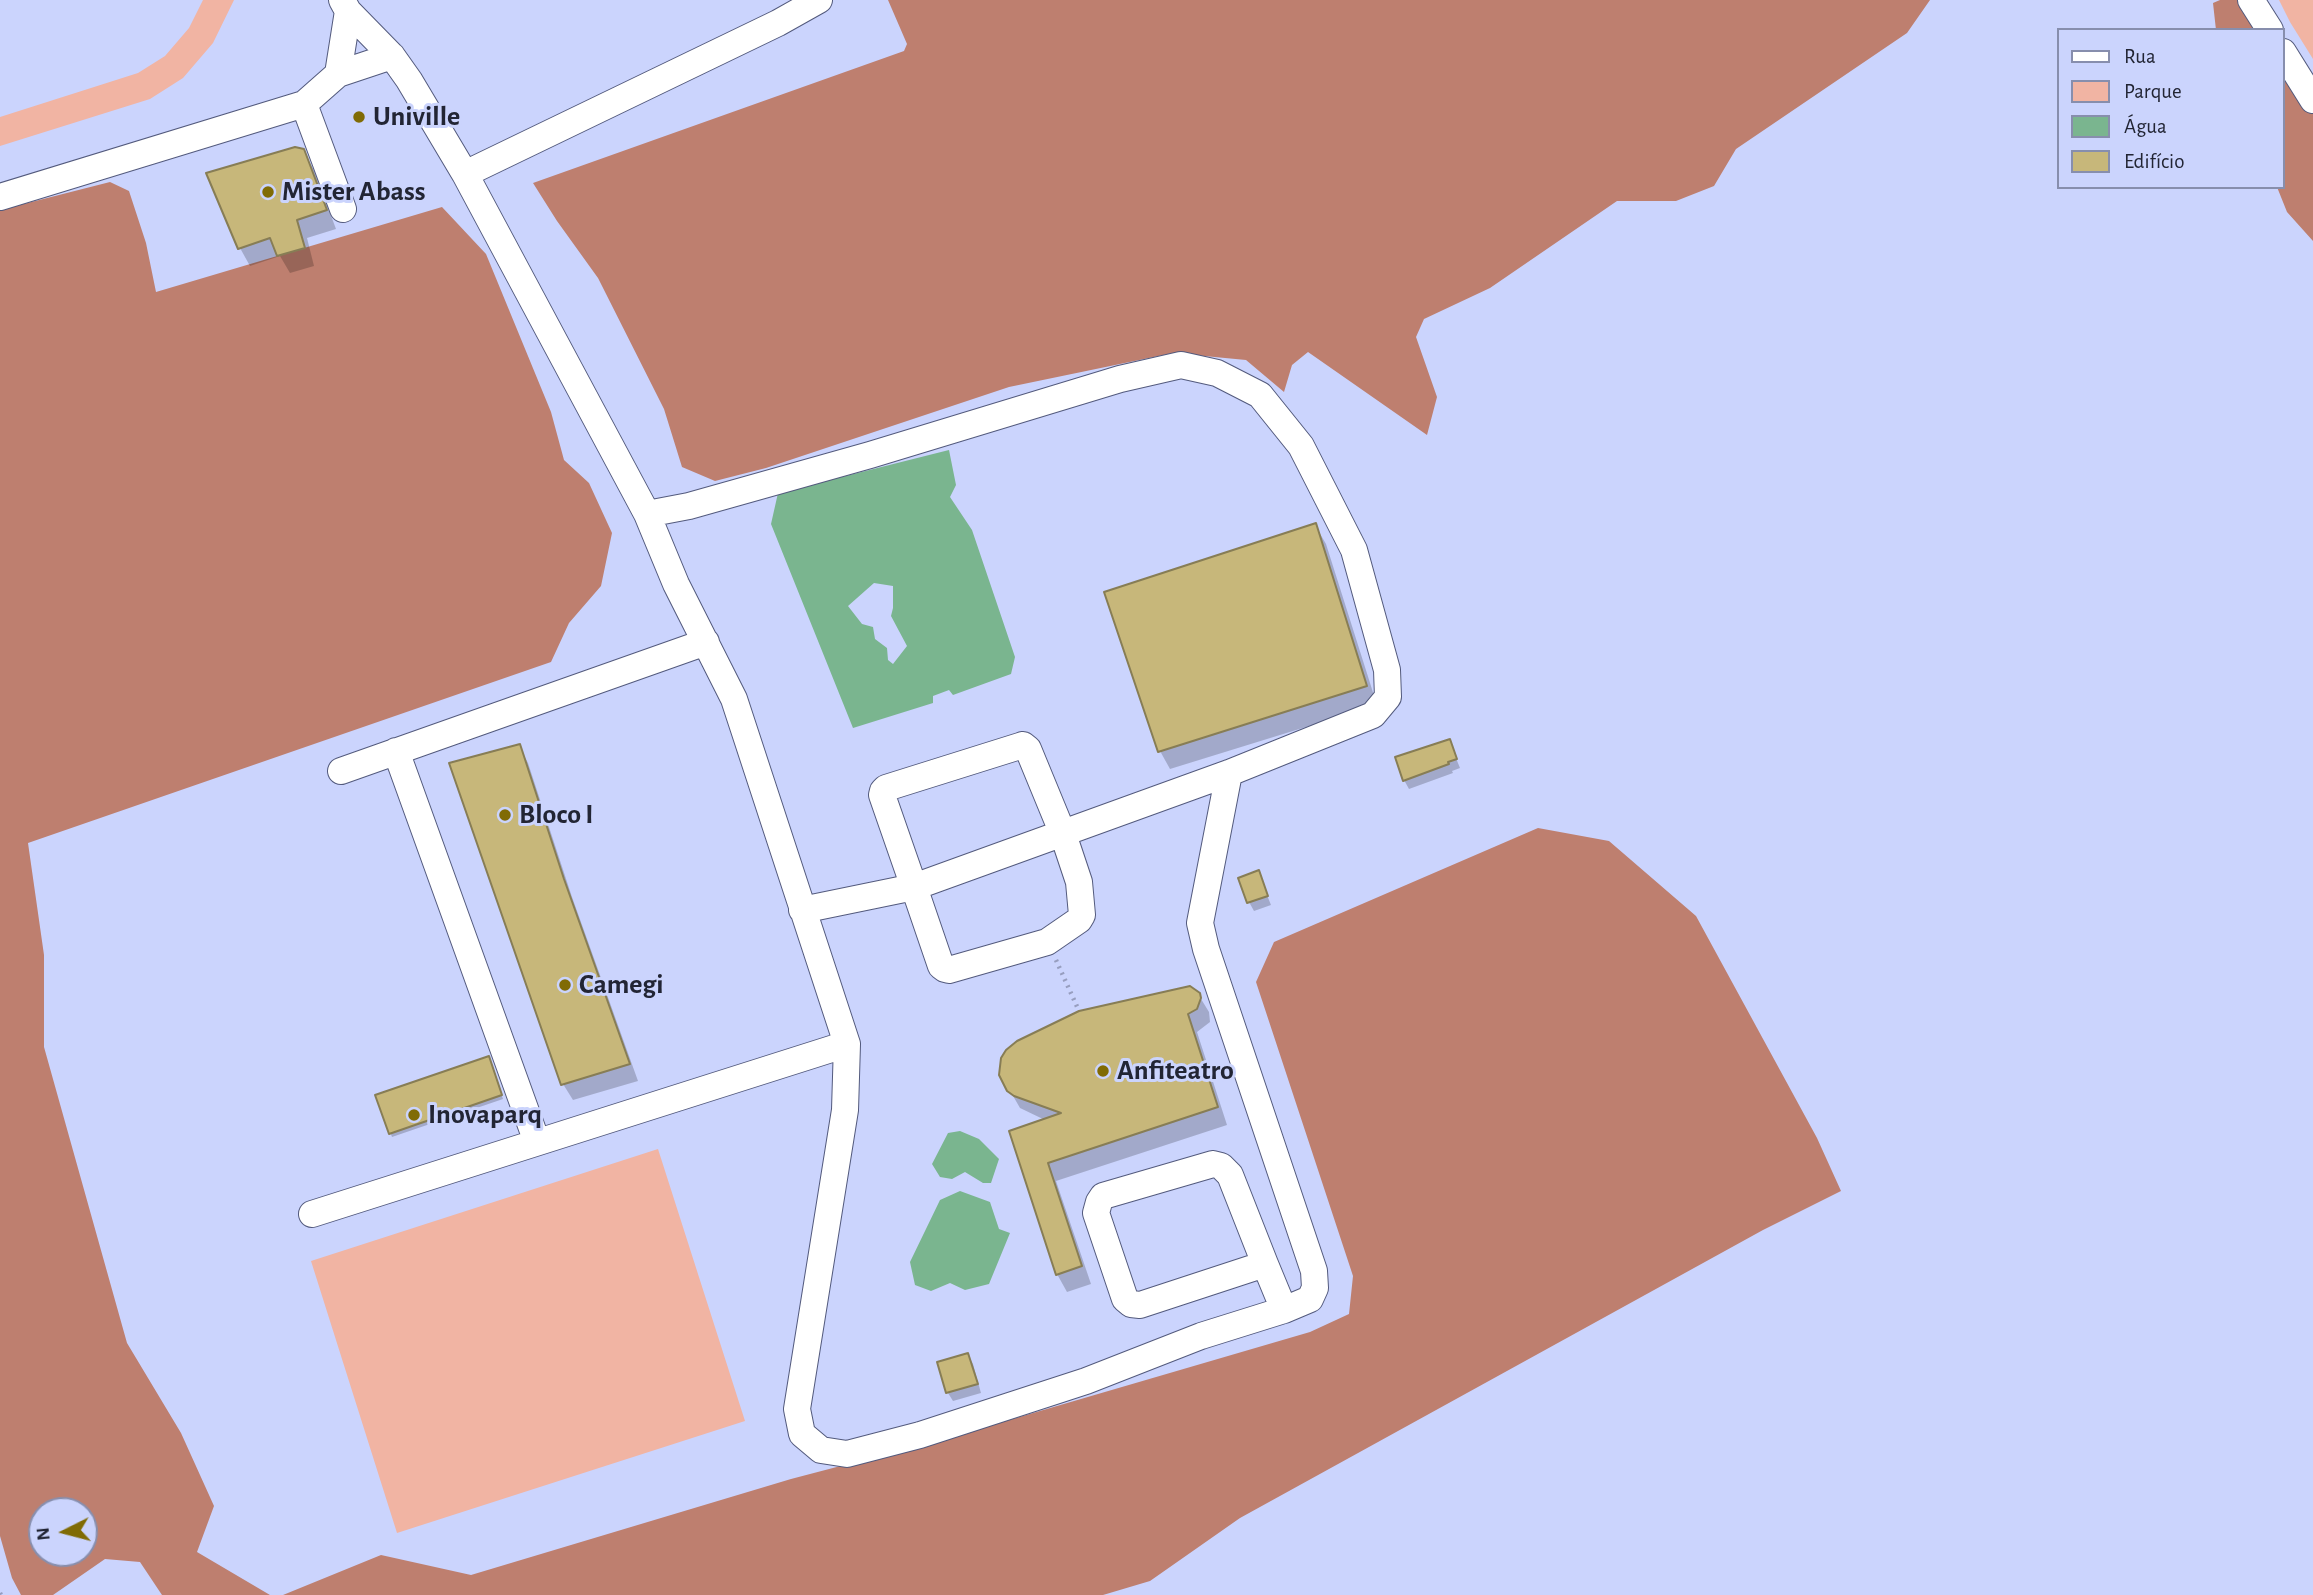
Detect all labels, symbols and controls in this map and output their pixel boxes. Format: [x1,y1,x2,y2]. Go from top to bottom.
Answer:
legend [2058,28,2285,189]
text: Rua [2124,46,2156,67]
text: Parque [2124,81,2182,102]
place label: Univille [373,100,460,134]
marker: Univille [351,109,367,125]
text: Água [2124,116,2167,137]
text: Edifício [2124,151,2184,172]
place label: Mister Abass [282,175,425,209]
marker: Mister Abass [260,184,276,200]
place label: Bloco I [519,798,594,832]
marker: Bloco I [497,807,513,823]
place label: Camegi [579,968,664,1002]
marker: Camegi [557,977,573,993]
place label: Anfiteatro [1117,1054,1234,1088]
marker: Anfiteatro [1095,1063,1111,1079]
place label: Inovaparq [428,1098,542,1132]
marker: Inovaparq [406,1107,422,1123]
north arrow [28,1497,98,1567]
text: N [33,1526,54,1542]

